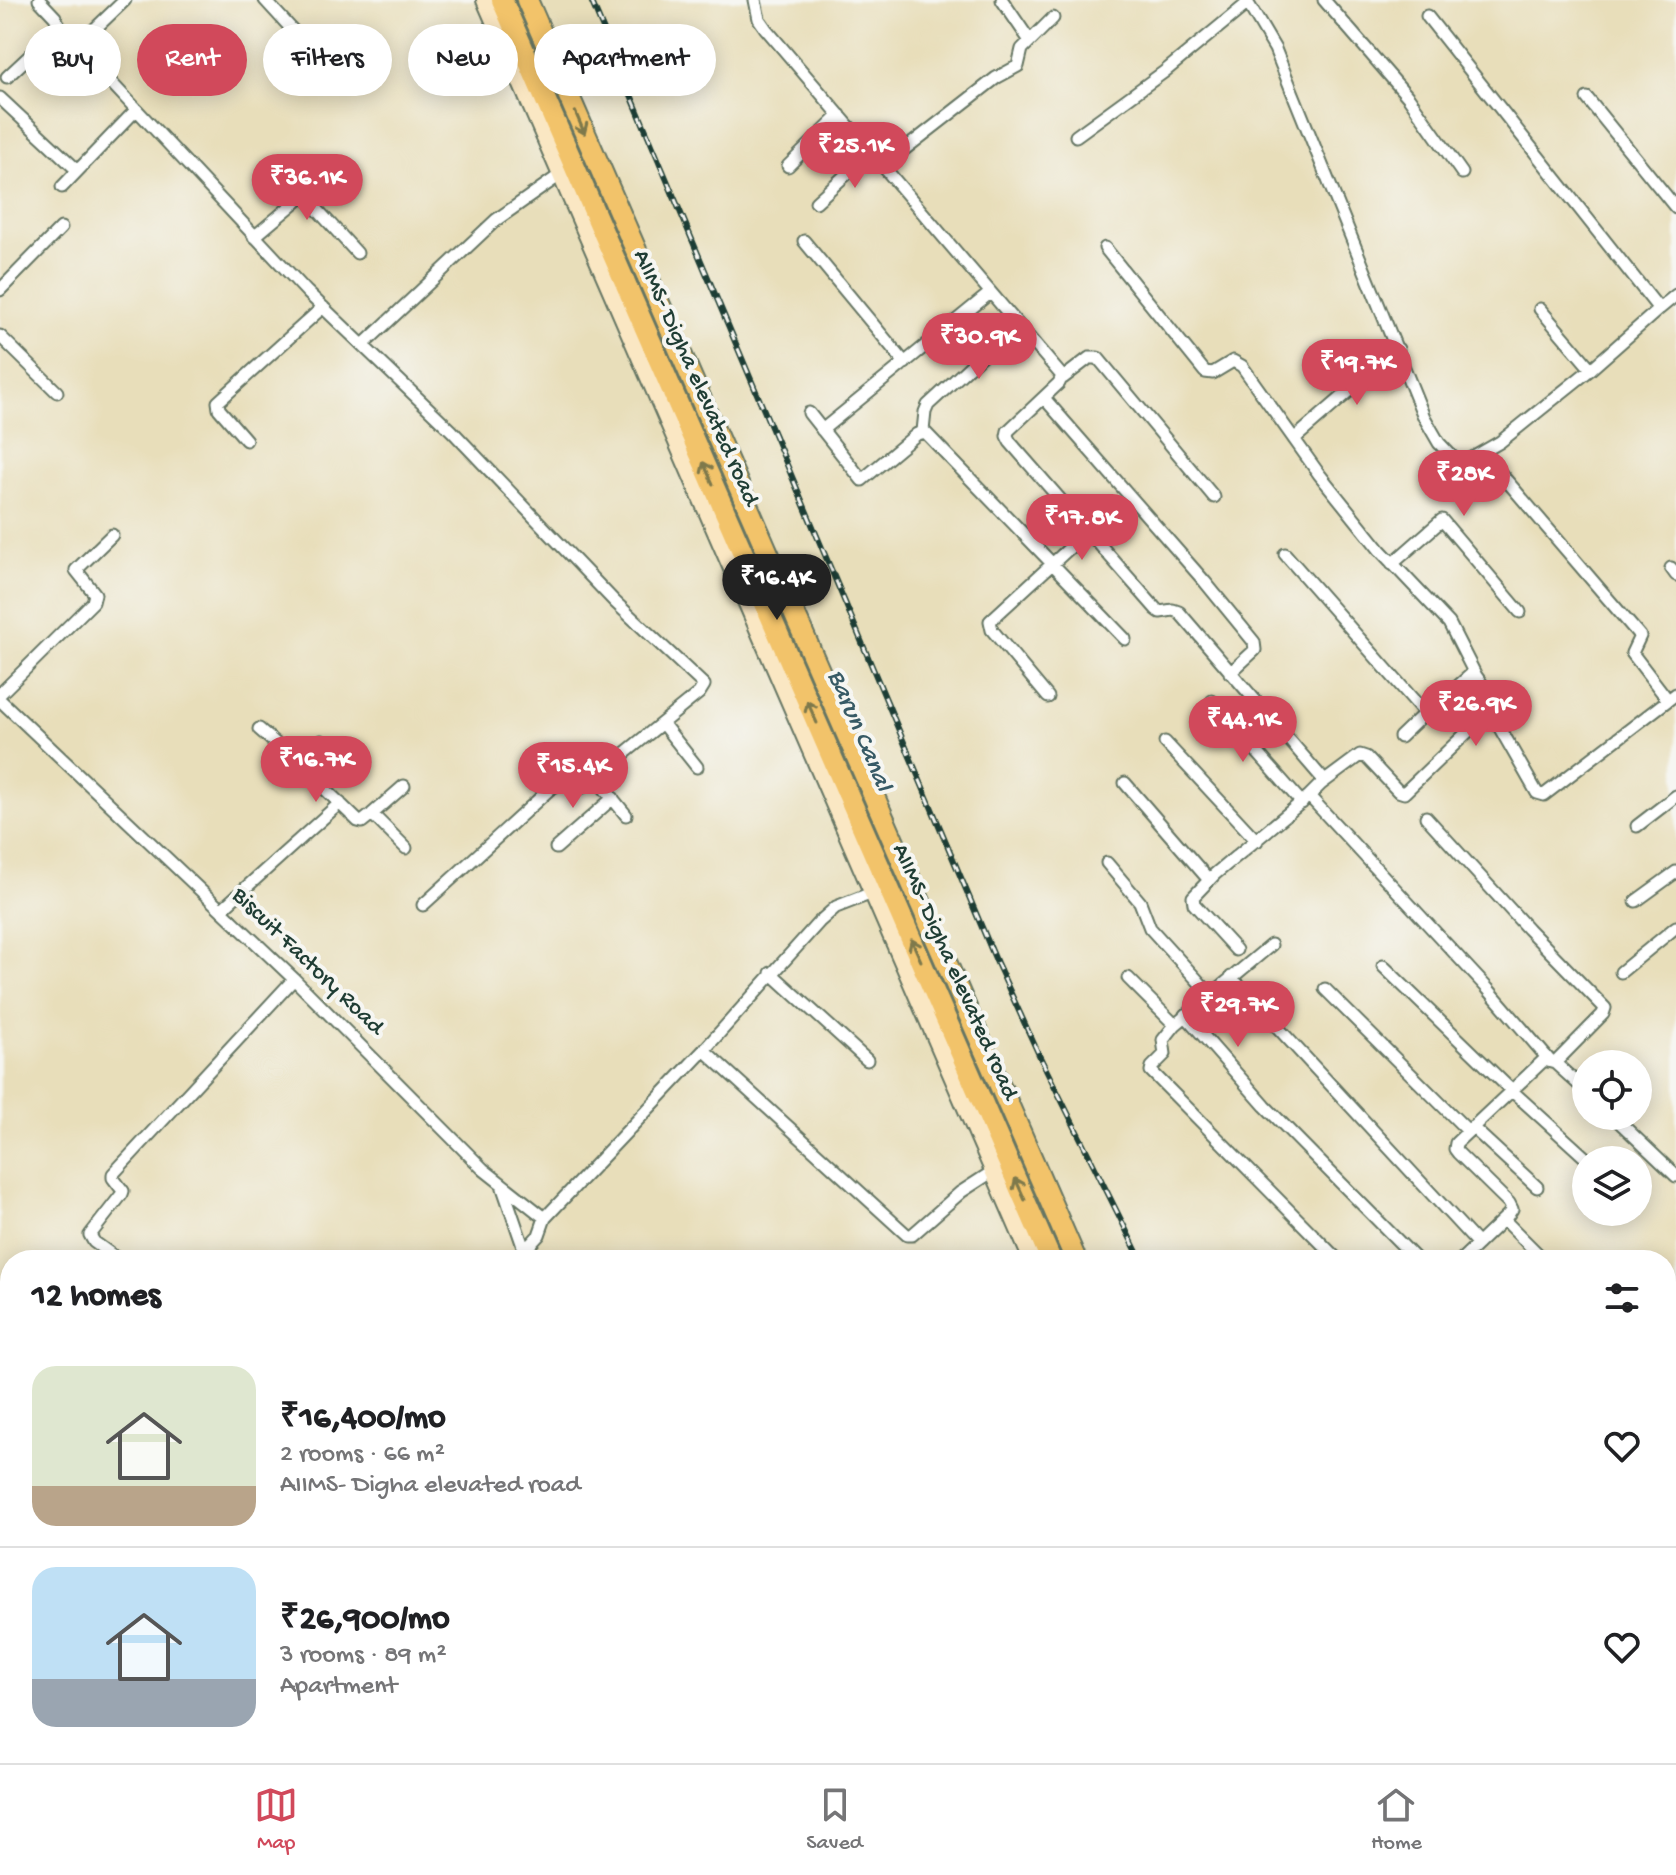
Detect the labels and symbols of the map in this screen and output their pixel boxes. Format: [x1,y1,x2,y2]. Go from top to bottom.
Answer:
one-way arrow [573,110,588,135]
pin: ₹25.1K [790,122,920,190]
pin: ₹36.1K [242,154,372,222]
street label: AIIMS- Digha elevated road [625,245,765,512]
pin: ₹30.9K [914,313,1044,381]
pin: ₹19.7K [1292,339,1422,407]
pin: ₹28K [1417,450,1511,518]
one-way arrow [700,462,715,486]
pin: ₹17.8K [1017,494,1147,562]
pin: ₹16.4K [712,554,842,622]
water label: Barun Canal [819,666,898,797]
pin: ₹26.9K [1411,680,1541,748]
pin: ₹44.1K [1178,696,1308,764]
one-way arrow [804,700,819,725]
pin: ₹16.7K [251,736,381,804]
pin: ₹15.4K [508,742,638,810]
street label: AIIMS- Digha elevated road [884,839,1024,1106]
street label: Biscuit Factory Road [224,881,391,1044]
one-way arrow [908,938,923,962]
pin: ₹29.7K [1173,981,1303,1049]
one-way arrow [1012,1177,1027,1201]

